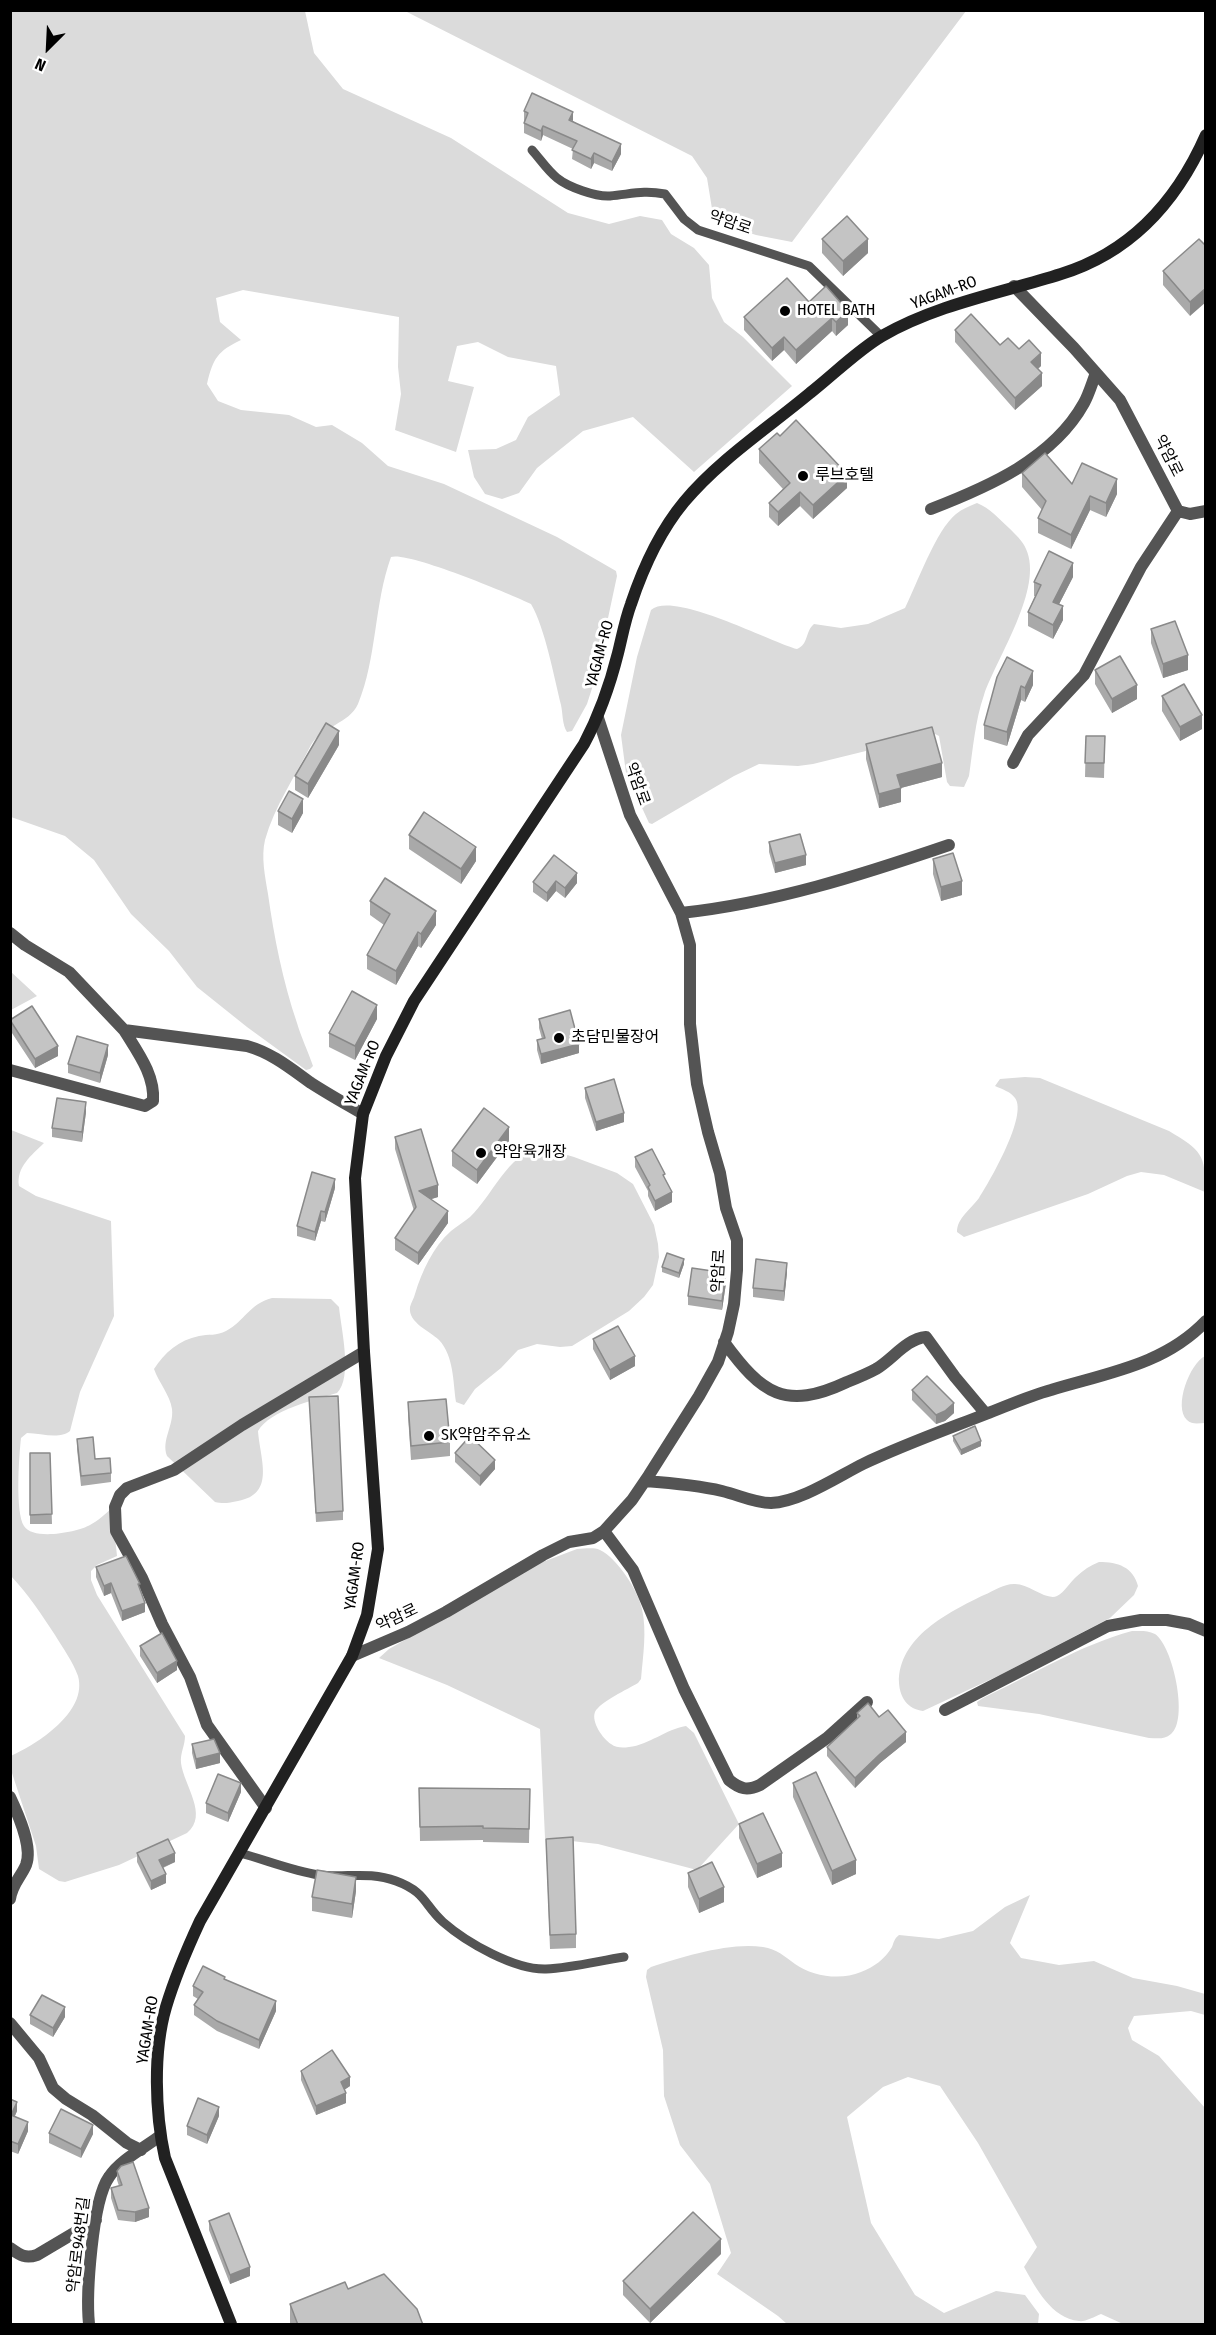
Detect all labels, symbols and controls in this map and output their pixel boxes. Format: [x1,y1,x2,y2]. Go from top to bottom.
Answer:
north arrow [18,18,78,78]
text: N [32,54,49,76]
street label: 약암로 [706,207,754,239]
street label: YAGAM-RO [908,272,980,314]
place label: HOTEL BATH [797,301,875,321]
marker: HOTEL BATH [778,304,792,318]
street label: 약암로 [1149,432,1187,480]
place label: 루브호텔 [815,466,874,486]
marker: 루브호텔 [796,469,810,483]
street label: YAGAM-RO [582,618,618,690]
street label: 약암로 [620,760,654,808]
place label: 초담민물장어 [571,1028,659,1048]
marker: 초담민물장어 [552,1031,566,1045]
street label: YAGAM-RO [341,1037,385,1109]
place label: 약암육개장 [493,1143,567,1163]
marker: 약암육개장 [474,1146,488,1160]
street label: 약암로 [708,1248,730,1294]
place label: SK약암주유소 [441,1426,531,1446]
marker: SK약암주유소 [422,1429,436,1443]
street label: YAGAM-RO [341,1541,369,1611]
street label: 약암로 [373,1600,421,1636]
street label: YAGAM-RO [133,1994,163,2066]
street label: 약암로948번길 [64,2196,94,2294]

